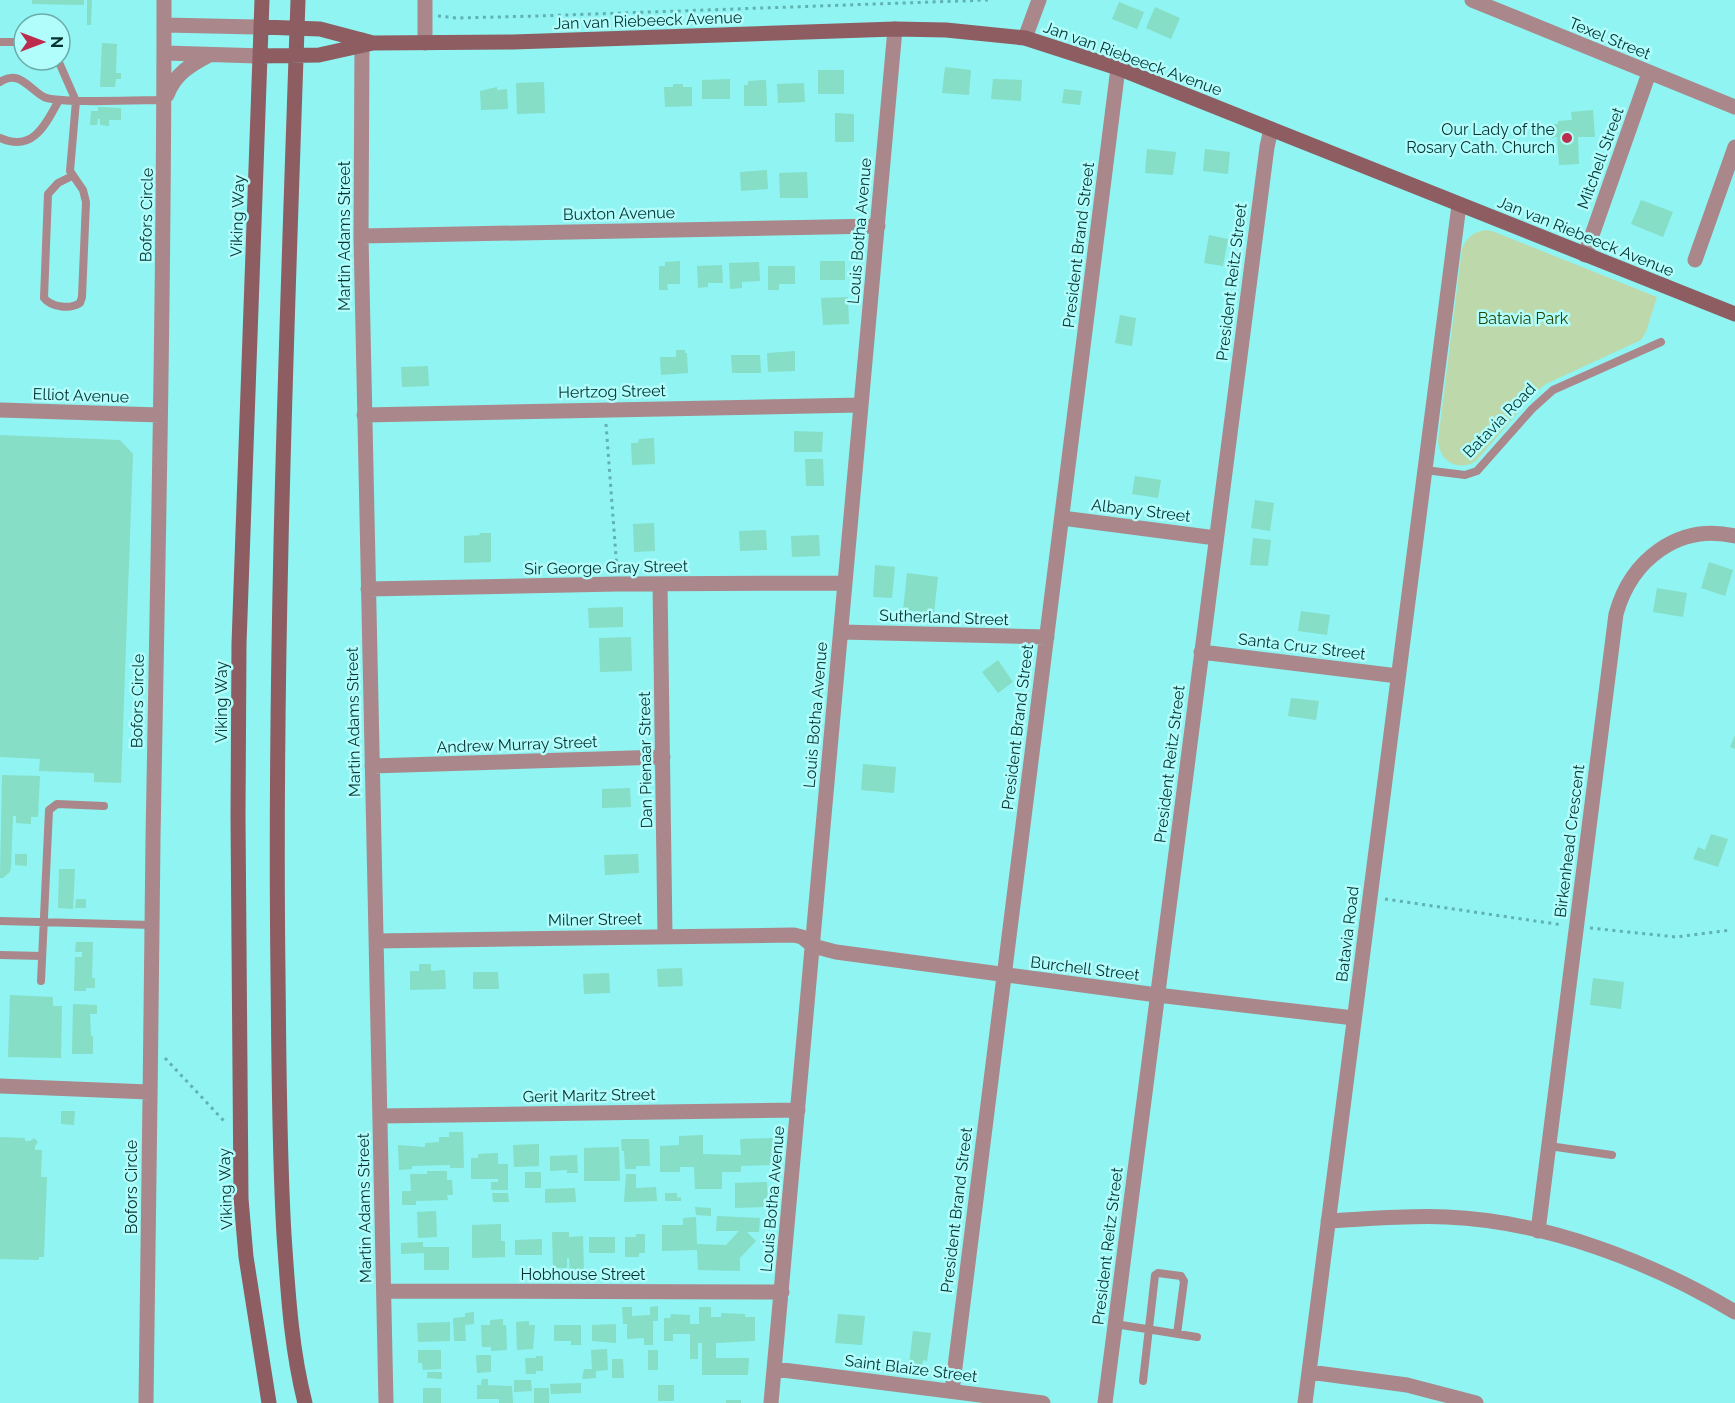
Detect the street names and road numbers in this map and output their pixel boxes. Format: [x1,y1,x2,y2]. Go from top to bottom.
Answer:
street label: Jan van Riebeeck Avenue [553,8,743,33]
street label: Texel Street [1566,13,1654,64]
street label: Jan van Riebeeck Avenue [1041,17,1225,100]
street label: Mitchell Street [1573,104,1628,212]
street label: Louis Botha Avenue [844,157,875,305]
street label: Martin Adams Street [335,160,354,311]
street label: President Brand Street [1059,161,1098,329]
street label: Bofors Circle [136,168,157,262]
street label: Viking Way [227,174,248,257]
street label: Jan van Riebeeck Avenue [1495,192,1677,281]
street label: President Reitz Street [1212,202,1251,362]
street label: Buxton Avenue [563,203,675,224]
street label: Batavia Road [1459,379,1540,462]
street label: Hertzog Street [558,381,667,402]
street label: Elliot Avenue [32,384,129,407]
street label: Albany Street [1090,495,1192,526]
street label: Sir George Gray Street [524,557,689,578]
street label: Sutherland Street [879,606,1010,629]
street label: Santa Cruz Street [1237,629,1367,664]
street label: Louis Botha Avenue [800,641,831,789]
street label: President Brand Street [998,643,1037,811]
street label: Martin Adams Street [343,646,364,797]
street label: Bofors Circle [127,654,148,748]
street label: Viking Way [212,661,231,743]
street label: President Reitz Street [1150,684,1189,844]
street label: Dan Pienaar Street [635,691,656,829]
street label: Andrew Murray Street [436,732,599,757]
street label: Birkenhead Crescent [1551,763,1588,919]
street label: Batavia Road [1332,885,1363,983]
street label: Milner Street [548,909,643,930]
street label: Burchell Street [1029,952,1141,985]
street label: Gerit Maritz Street [522,1085,656,1106]
street label: Louis Botha Avenue [757,1125,788,1273]
street label: President Brand Street [937,1126,976,1294]
street label: Martin Adams Street [354,1132,375,1283]
street label: Bofors Circle [122,1140,141,1234]
street label: Viking Way [215,1147,236,1230]
street label: President Reitz Street [1088,1166,1127,1326]
street label: Hobhouse Street [521,1265,646,1284]
street label: Saint Blaize Street [844,1351,979,1386]

